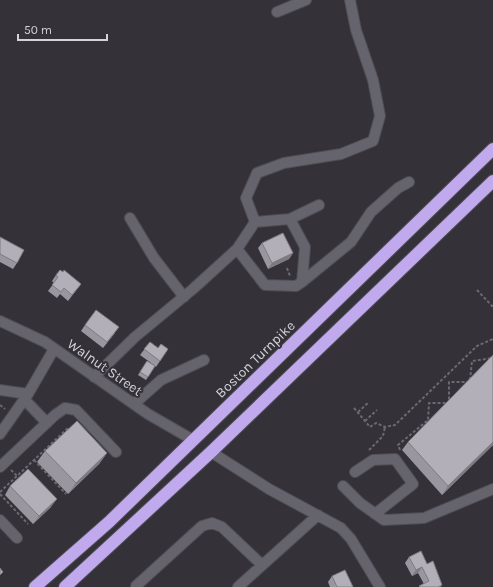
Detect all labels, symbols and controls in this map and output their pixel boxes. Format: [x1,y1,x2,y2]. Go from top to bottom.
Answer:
scale bar [18,16,107,42]
text: 50 m [24,23,52,37]
street label: Boston Turnpike [212,317,299,402]
street label: Walnut Street [64,335,145,400]

